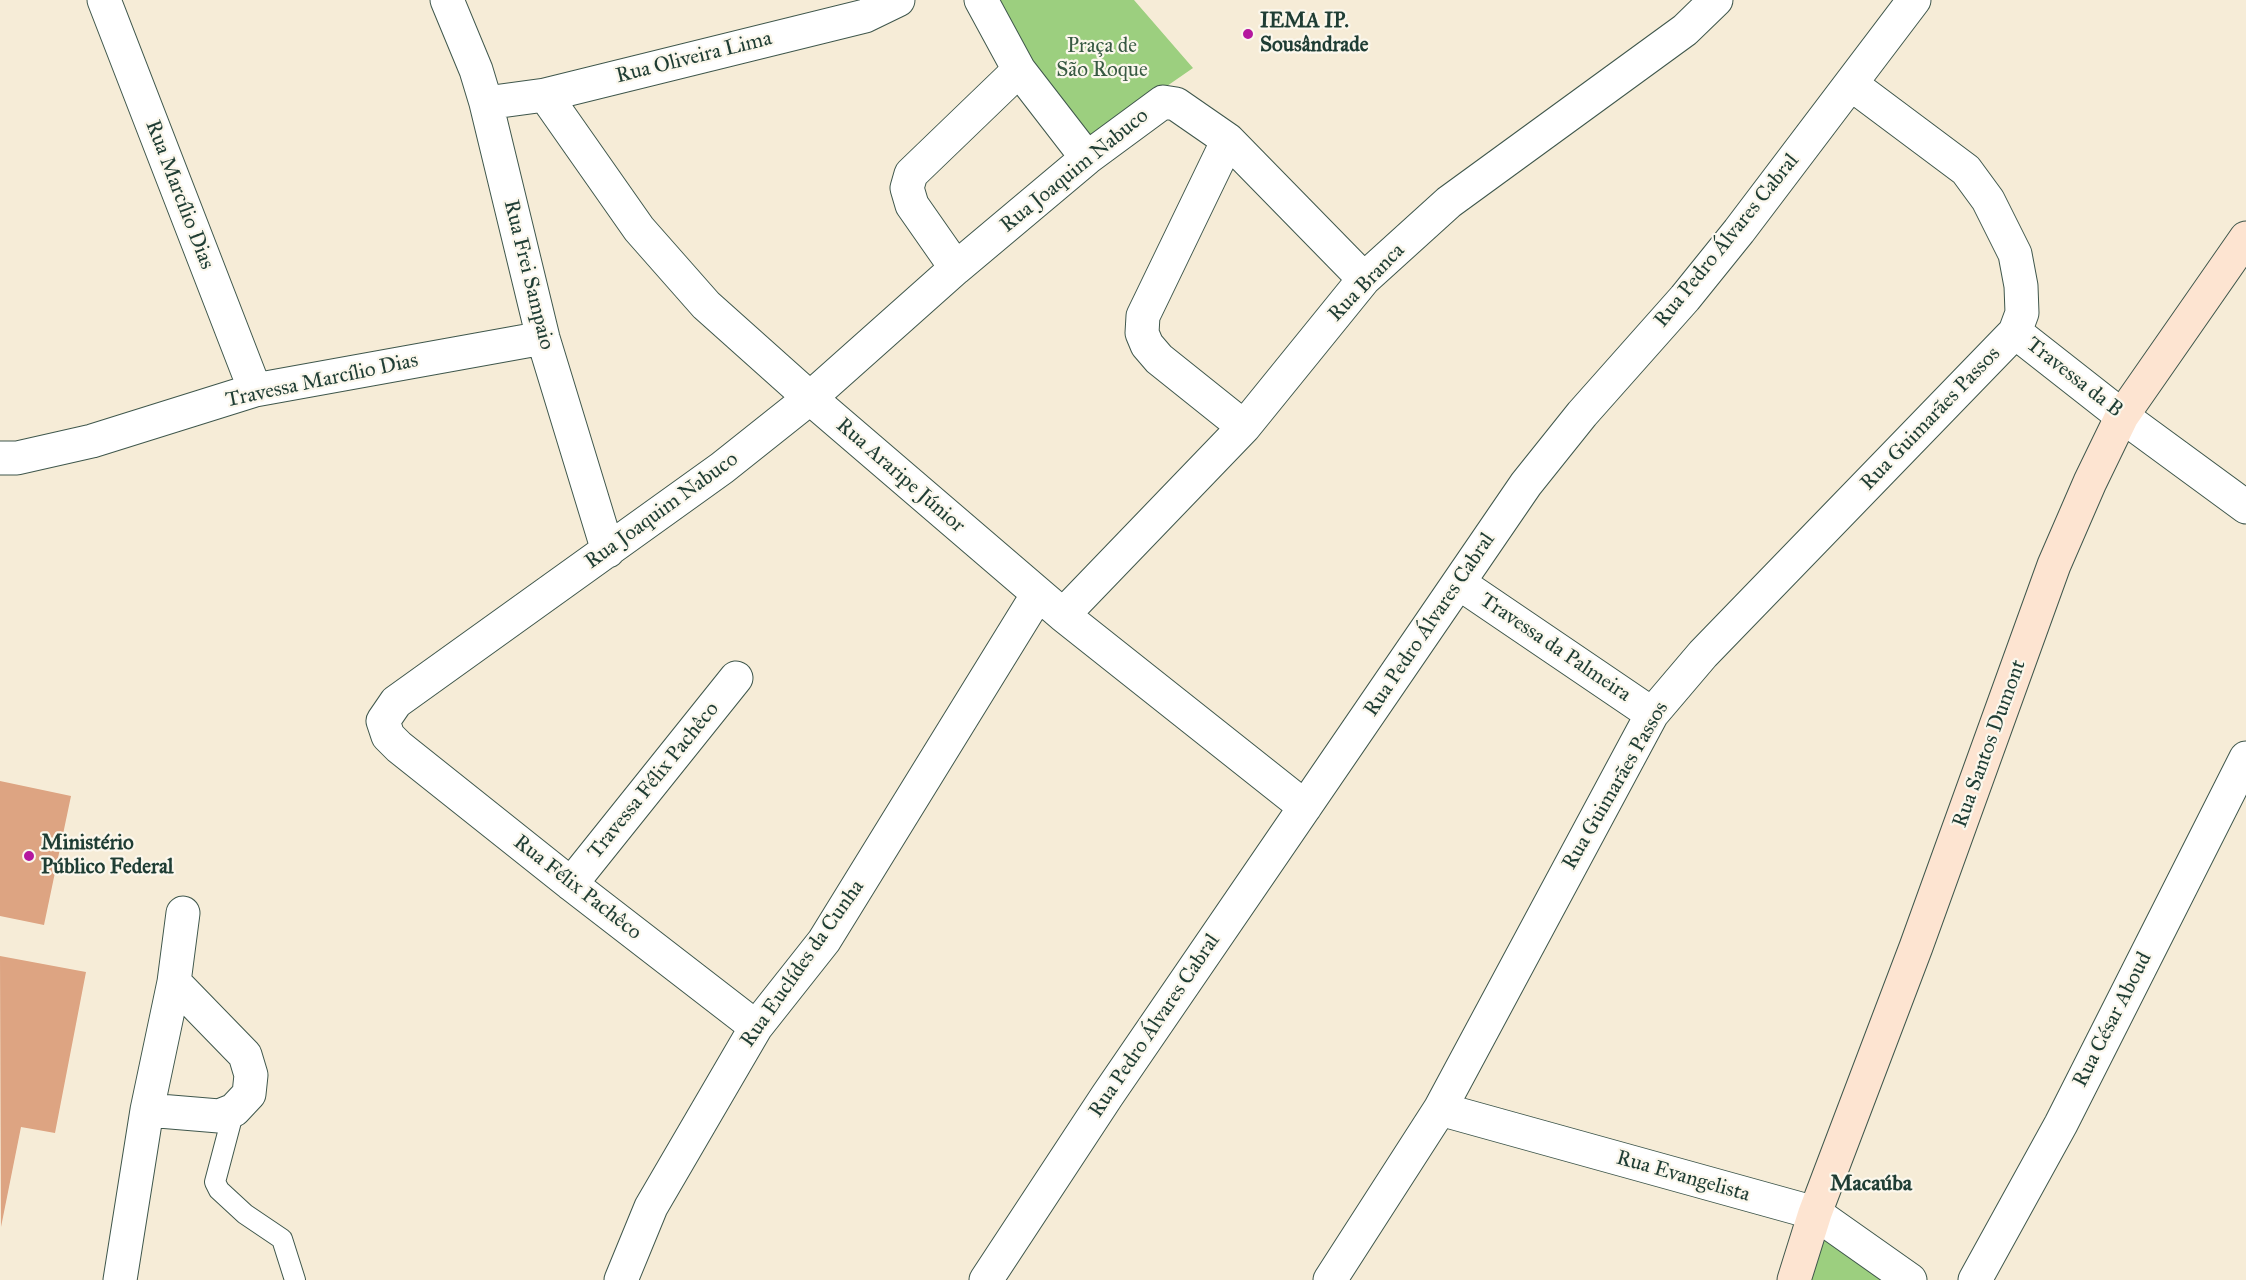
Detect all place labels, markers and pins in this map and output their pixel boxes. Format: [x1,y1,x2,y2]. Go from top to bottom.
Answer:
place label: IEMA IP. Sousândrade [1260,9,1368,59]
marker: IEMA IP. Sousândrade [1241,27,1255,41]
place label: Ministério Público Federal [41,831,174,881]
marker: Ministério Público Federal [22,849,36,863]

